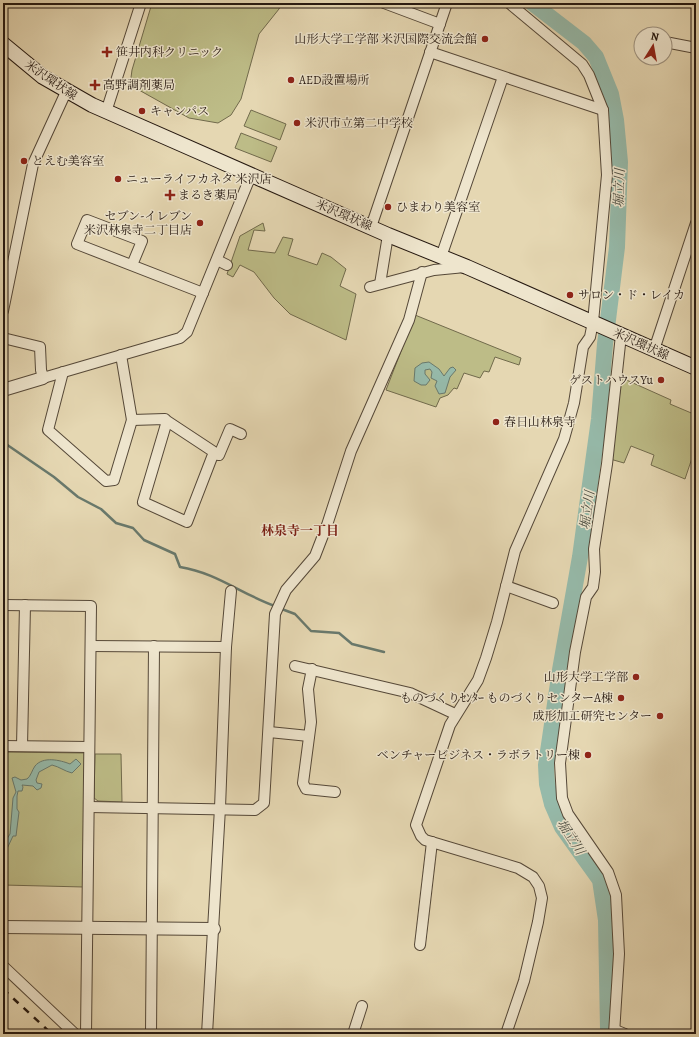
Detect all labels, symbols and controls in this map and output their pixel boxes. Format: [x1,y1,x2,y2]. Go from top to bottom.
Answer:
north arrow [633,26,673,66]
text: N [649,29,660,45]
place label: 山形大学工学部 米沢国際交流会館 [295,31,477,47]
marker: 山形大学工学部 米沢国際交流会館 [480,34,490,44]
place label: 笹井内科クリニック [116,44,223,60]
marker: 笹井内科クリニック [101,46,113,58]
street label: 米沢環状線 [22,57,80,103]
place label: AED設置場所 [298,72,370,88]
marker: AED設置場所 [286,75,296,85]
place label: 高野調剤薬局 [103,77,175,93]
marker: 高野調剤薬局 [90,80,100,90]
place label: キャンパス [150,103,209,119]
marker: キャンパス [137,106,147,116]
place label: 米沢市立第二中学校 [305,115,413,131]
marker: 米沢市立第二中学校 [292,118,302,128]
place label: とえむ美容室 [32,153,104,169]
marker: とえむ美容室 [19,156,29,166]
water label: 堀立川 [610,166,628,208]
place label: ニューライフカネタ 米沢店 [126,171,272,187]
marker: ニューライフカネタ 米沢店 [113,174,123,184]
place label: まるき薬局 [178,187,238,203]
marker: まるき薬局 [165,190,175,200]
street label: 米沢環状線 [313,196,375,234]
place label: ひまわり美容室 [396,199,480,215]
marker: ひまわり美容室 [383,202,393,212]
place label: セブン-イレブン 米沢林泉寺二丁目店 [84,208,192,238]
marker: セブン-イレブン 米沢林泉寺二丁目店 [195,218,205,228]
place label: サロン・ド・レイカ [578,287,685,303]
marker: サロン・ド・レイカ [565,290,575,300]
street label: 米沢環状線 [610,324,672,364]
place label: ゲストハウスYu [569,372,654,388]
marker: ゲストハウスYu [656,375,666,385]
place label: 春日山林泉寺 [504,414,576,430]
marker: 春日山林泉寺 [491,417,501,427]
water label: 堀立川 [576,488,598,531]
district label: 林泉寺一丁目 [261,522,339,539]
place label: 山形大学工学部 [544,669,628,685]
marker: 山形大学工学部 [631,672,641,682]
place label: ものづくりｾﾝﾀｰ ものづくりセンターA棟 [400,690,613,706]
marker: ものづくりｾﾝﾀｰ ものづくりセンターA棟 [616,693,626,703]
place label: 成形加工研究センター [532,708,652,724]
marker: 成形加工研究センター [655,711,665,721]
place label: ベンチャービジネス・ラボラトリー棟 [377,747,580,763]
marker: ベンチャービジネス・ラボラトリー棟 [583,750,593,760]
water label: 堀立川 [553,816,590,860]

